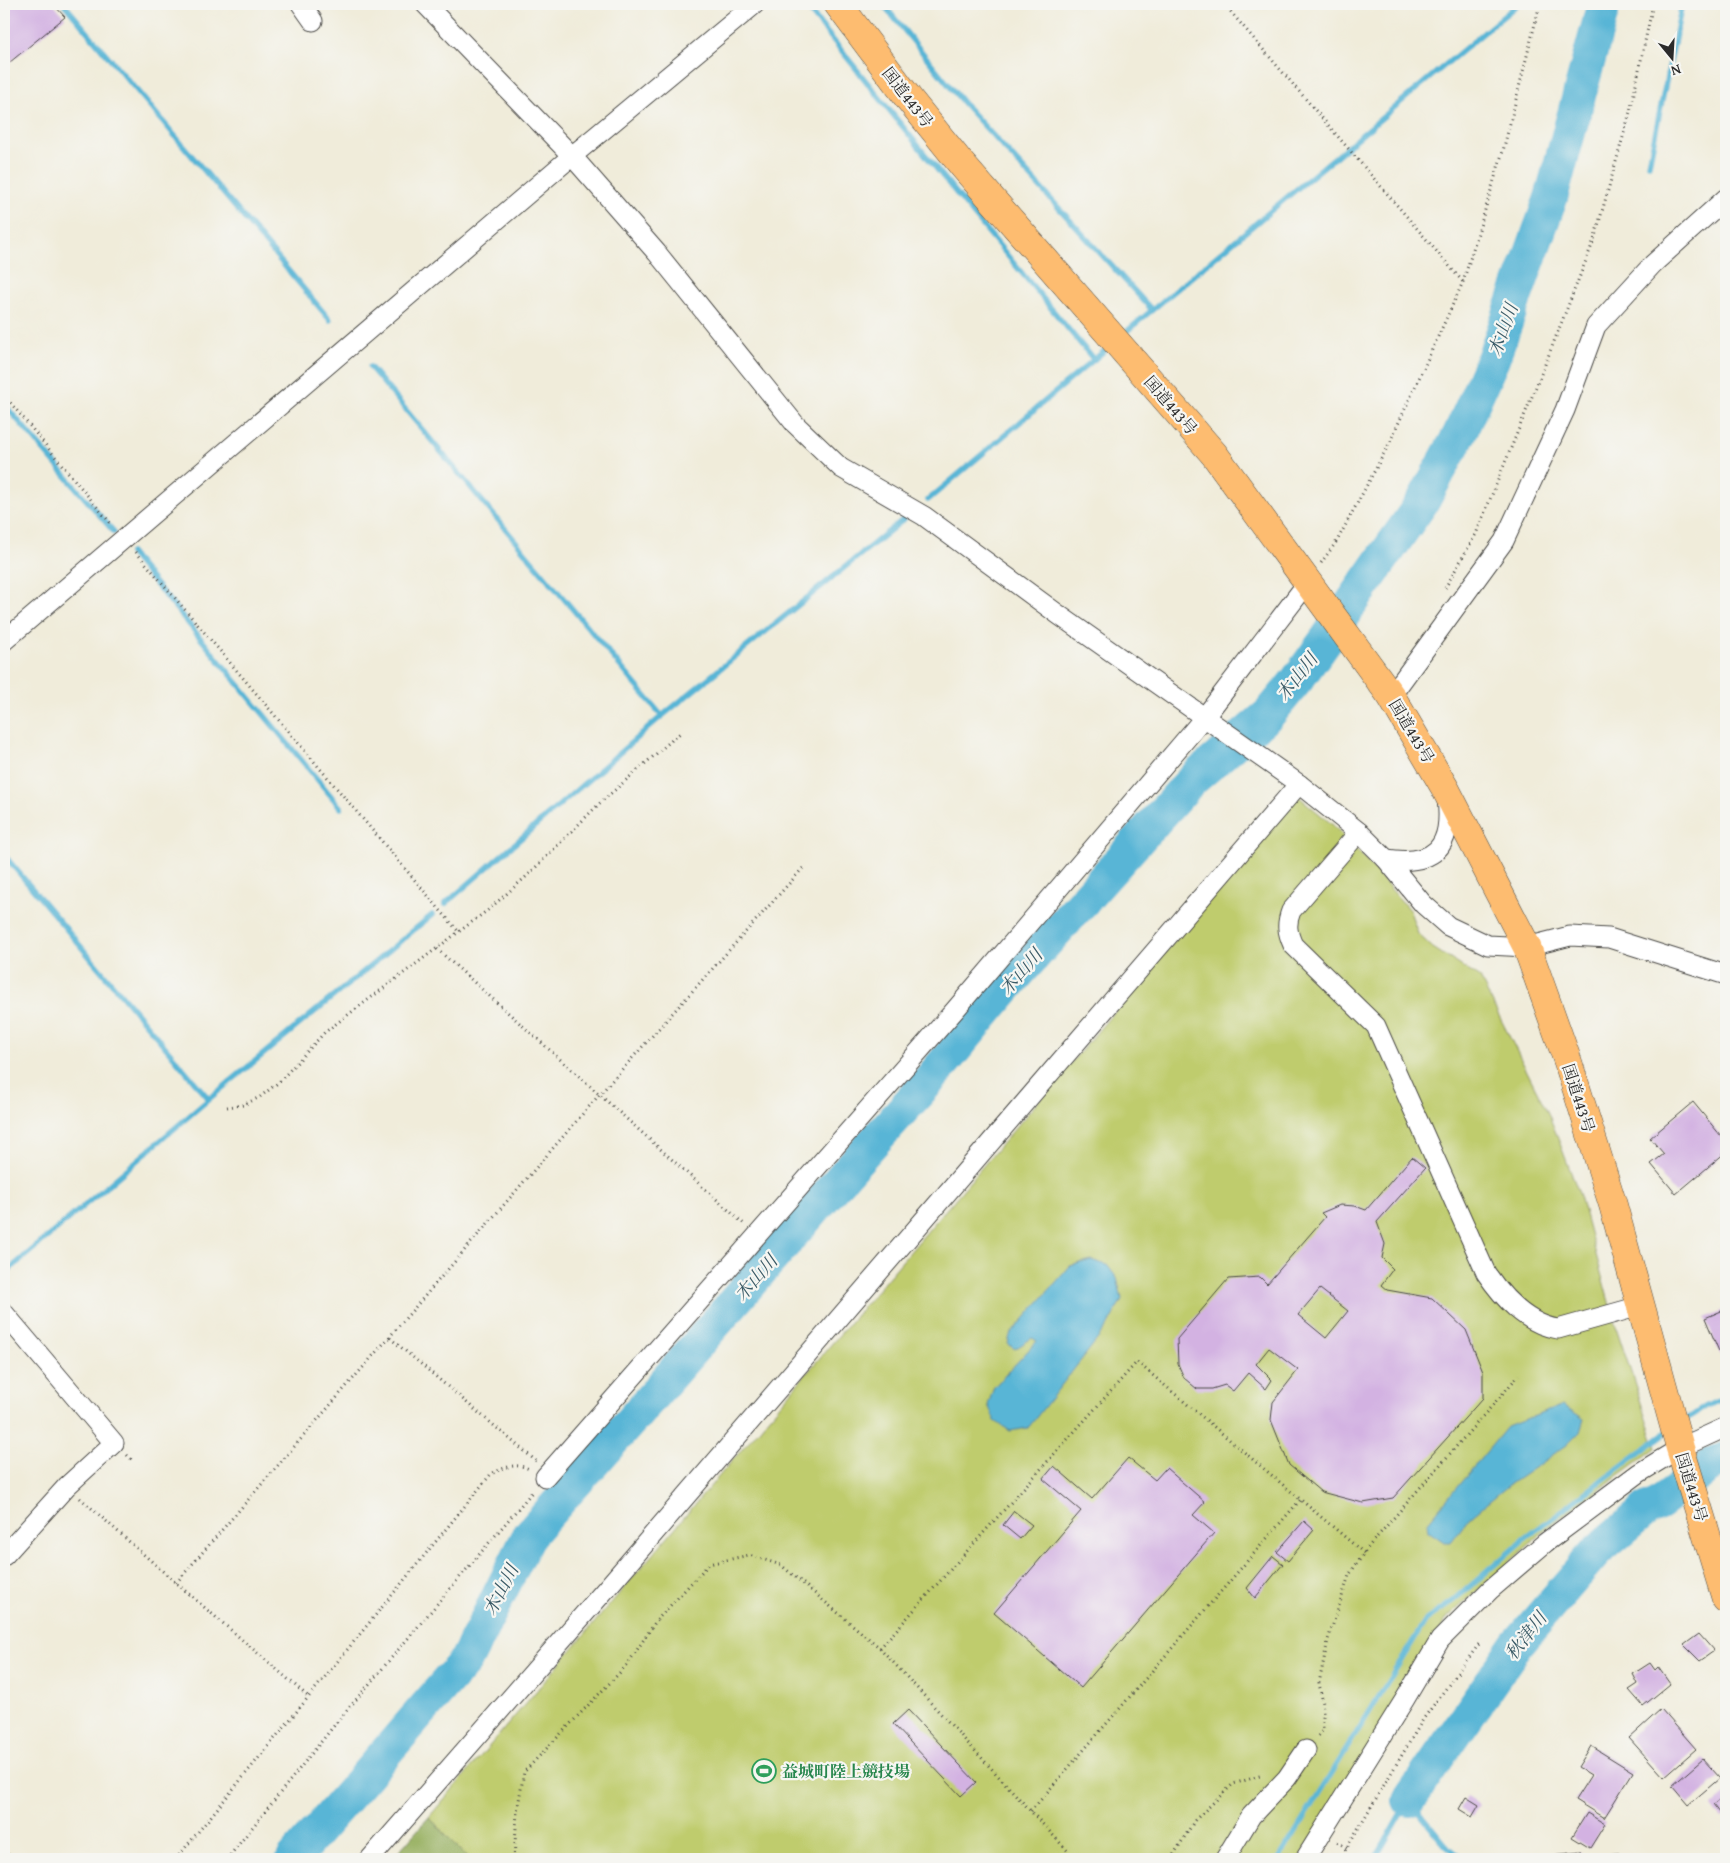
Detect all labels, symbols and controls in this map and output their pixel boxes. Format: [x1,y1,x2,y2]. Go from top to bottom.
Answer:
north arrow [1648,32,1698,82]
text: N [1668,59,1684,82]
street label: 国道443号 [877,62,939,132]
water label: 木山川 [1481,298,1525,360]
street label: 国道443号 [1139,370,1203,440]
water label: 木山川 [1269,646,1325,706]
street label: 国道443号 [1383,694,1441,768]
water label: 木山川 [993,941,1050,1001]
street label: 国道443号 [1557,1060,1601,1136]
water label: 木山川 [728,1247,785,1307]
street label: 国道443号 [1670,1449,1714,1525]
water label: 木山川 [476,1558,526,1620]
water label: 秋津川 [1498,1605,1554,1665]
sports icon: 益城町陸上競技場 [751,1758,777,1784]
place label: 益城町陸上競技場 [782,1759,910,1783]

